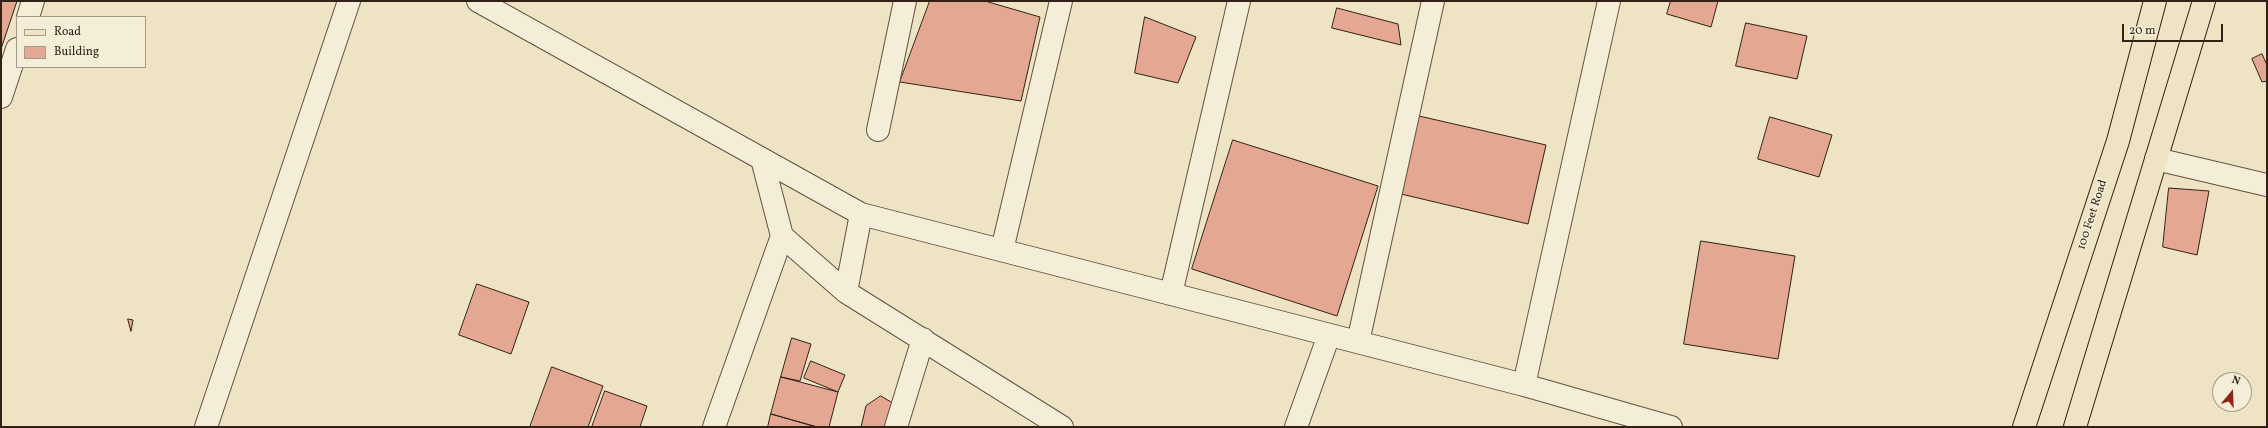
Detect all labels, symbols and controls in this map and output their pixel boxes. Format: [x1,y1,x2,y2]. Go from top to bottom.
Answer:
legend [16,16,146,68]
scale bar [2124,16,2225,42]
text: 20 m [2129,23,2156,39]
text: Road [54,24,81,40]
text: Building [54,44,99,60]
street label: 100 Feet Road [2075,178,2111,252]
north arrow [2212,372,2252,412]
text: N [2230,373,2242,390]

